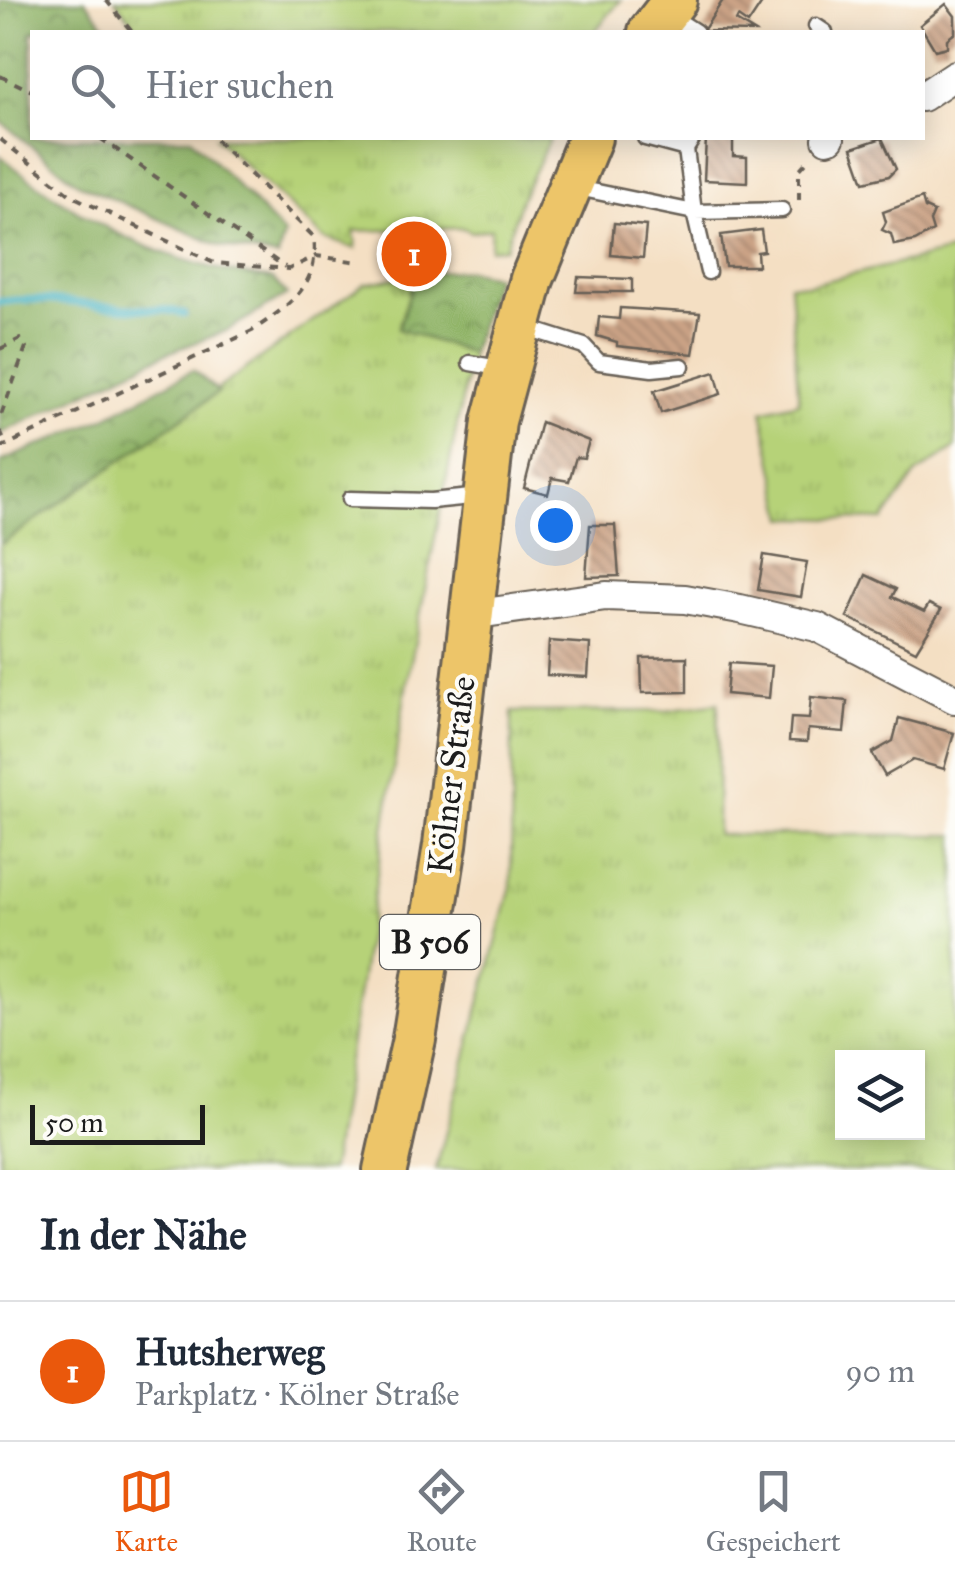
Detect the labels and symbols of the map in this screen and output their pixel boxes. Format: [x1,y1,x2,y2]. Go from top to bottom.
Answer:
pin: 1 [382,216,446,292]
your location [530,500,581,551]
street label: Kölner Straße [418,674,485,876]
road number: B 506 [380,915,480,969]
scale bar [30,1100,205,1144]

